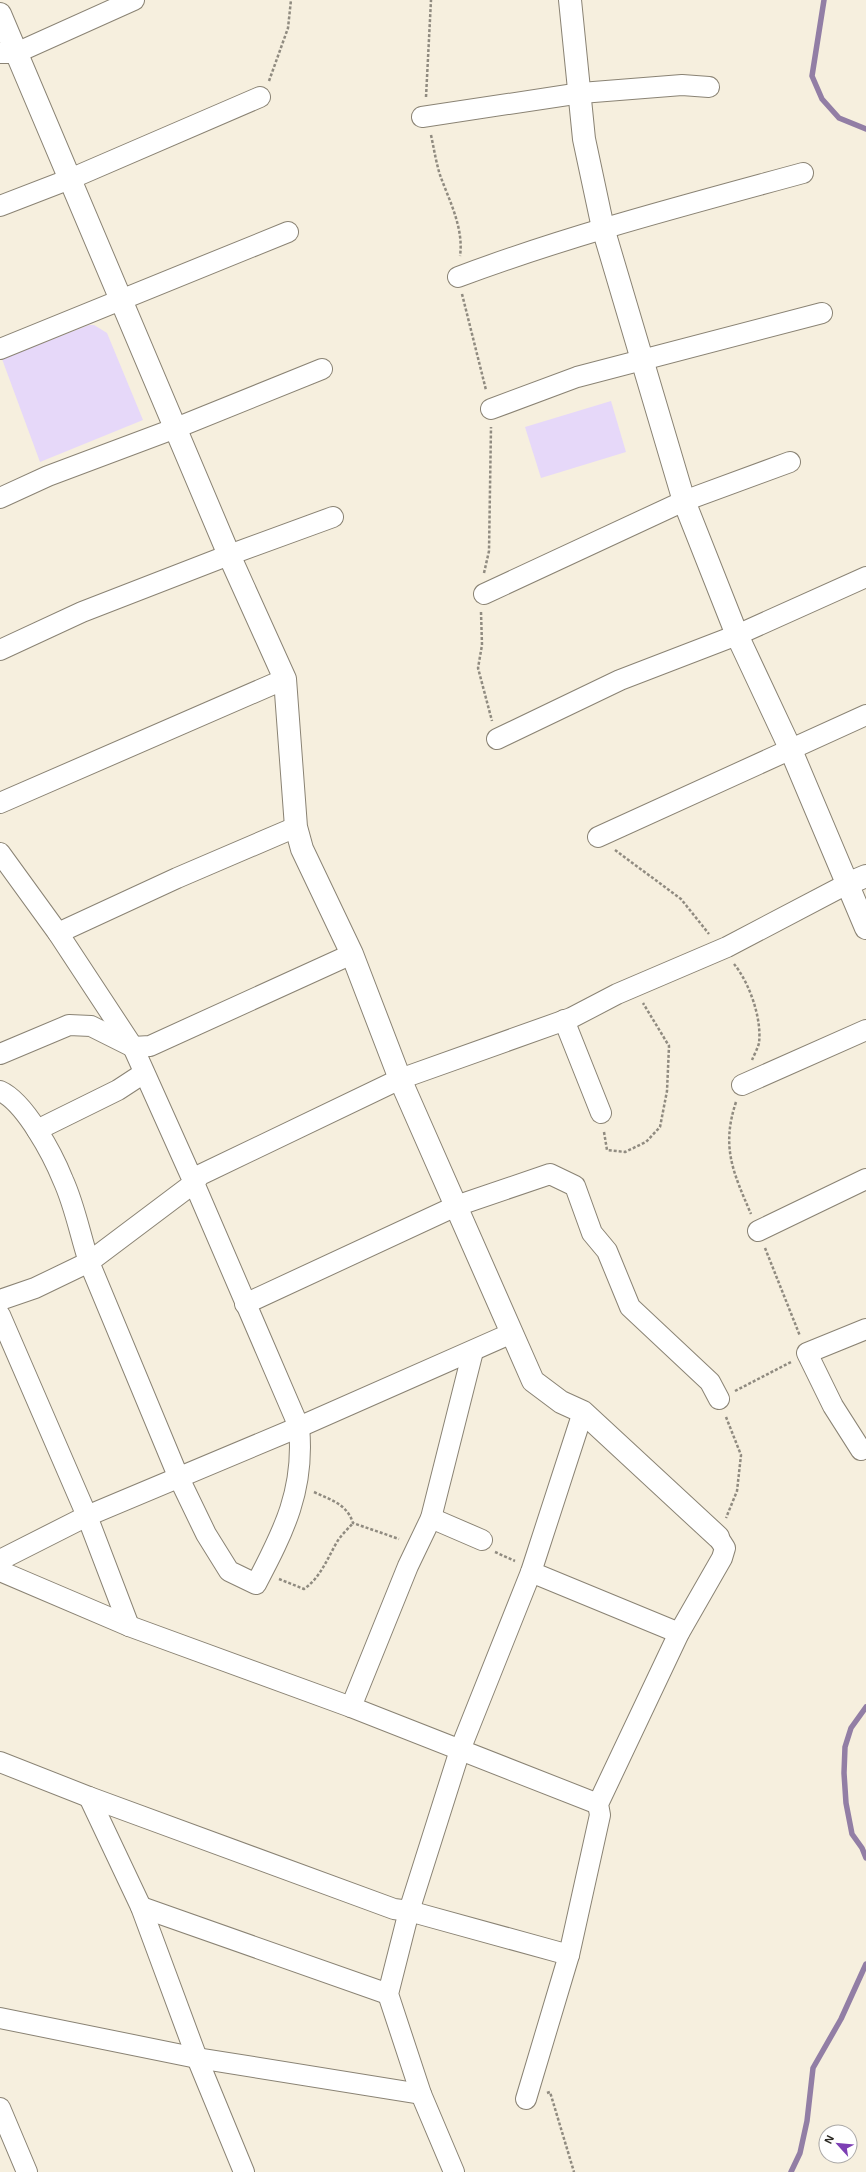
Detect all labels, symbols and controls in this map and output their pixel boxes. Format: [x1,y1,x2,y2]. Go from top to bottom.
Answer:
north arrow [818,2124,858,2164]
text: N [822,2133,836,2146]

